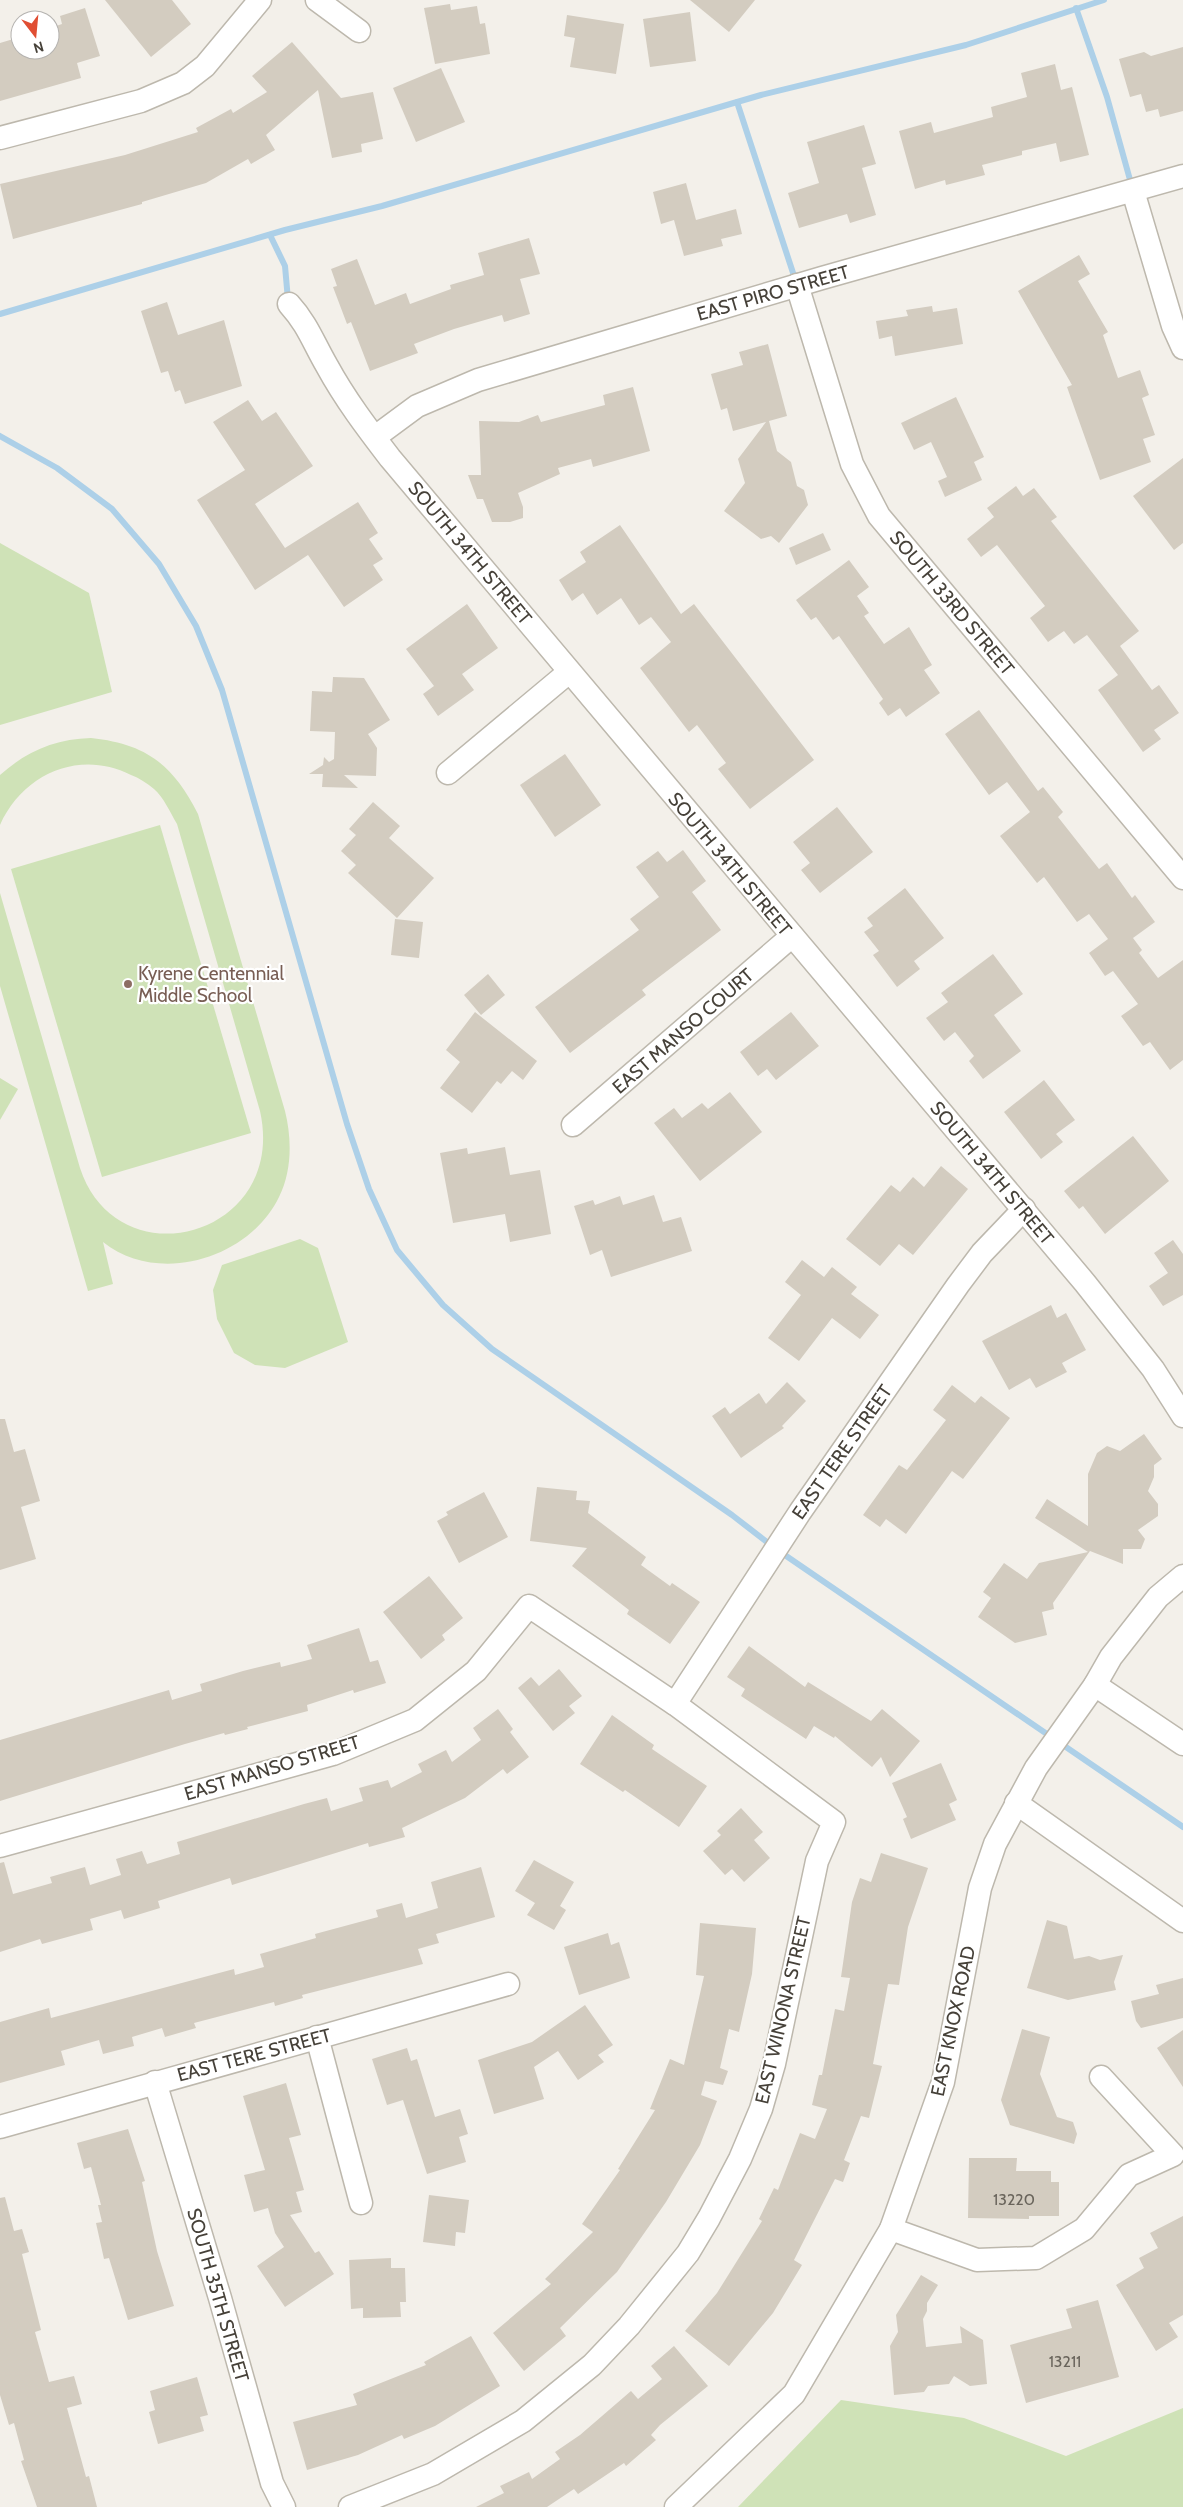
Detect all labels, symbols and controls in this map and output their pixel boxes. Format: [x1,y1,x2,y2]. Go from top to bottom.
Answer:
north arrow [10,10,60,60]
text: N [31,37,46,58]
street label: EAST PIRO STREET [694,260,852,326]
street label: SOUTH 34TH STREET [403,477,537,629]
street label: SOUTH 33RD STREET [885,526,1019,680]
street label: SOUTH 34TH STREET [663,788,797,940]
place label: Kyrene Centennial Middle School [138,962,284,1007]
street label: EAST MANSO COURT [608,963,758,1099]
marker: Kyrene Centennial Middle School [122,978,134,990]
street label: SOUTH 34TH STREET [925,1097,1059,1249]
street label: EAST TERE STREET [787,1380,897,1524]
street label: EAST MANSO STREET [182,1730,362,1806]
street label: EAST WINONA STREET [750,1914,816,2106]
street label: EAST KNOX ROAD [926,1944,980,2098]
street label: EAST TERE STREET [174,2023,334,2087]
house number: 13220 [993,2190,1035,2209]
street label: SOUTH 35TH STREET [182,2206,254,2384]
house number: 13211 [1049,2352,1081,2371]

